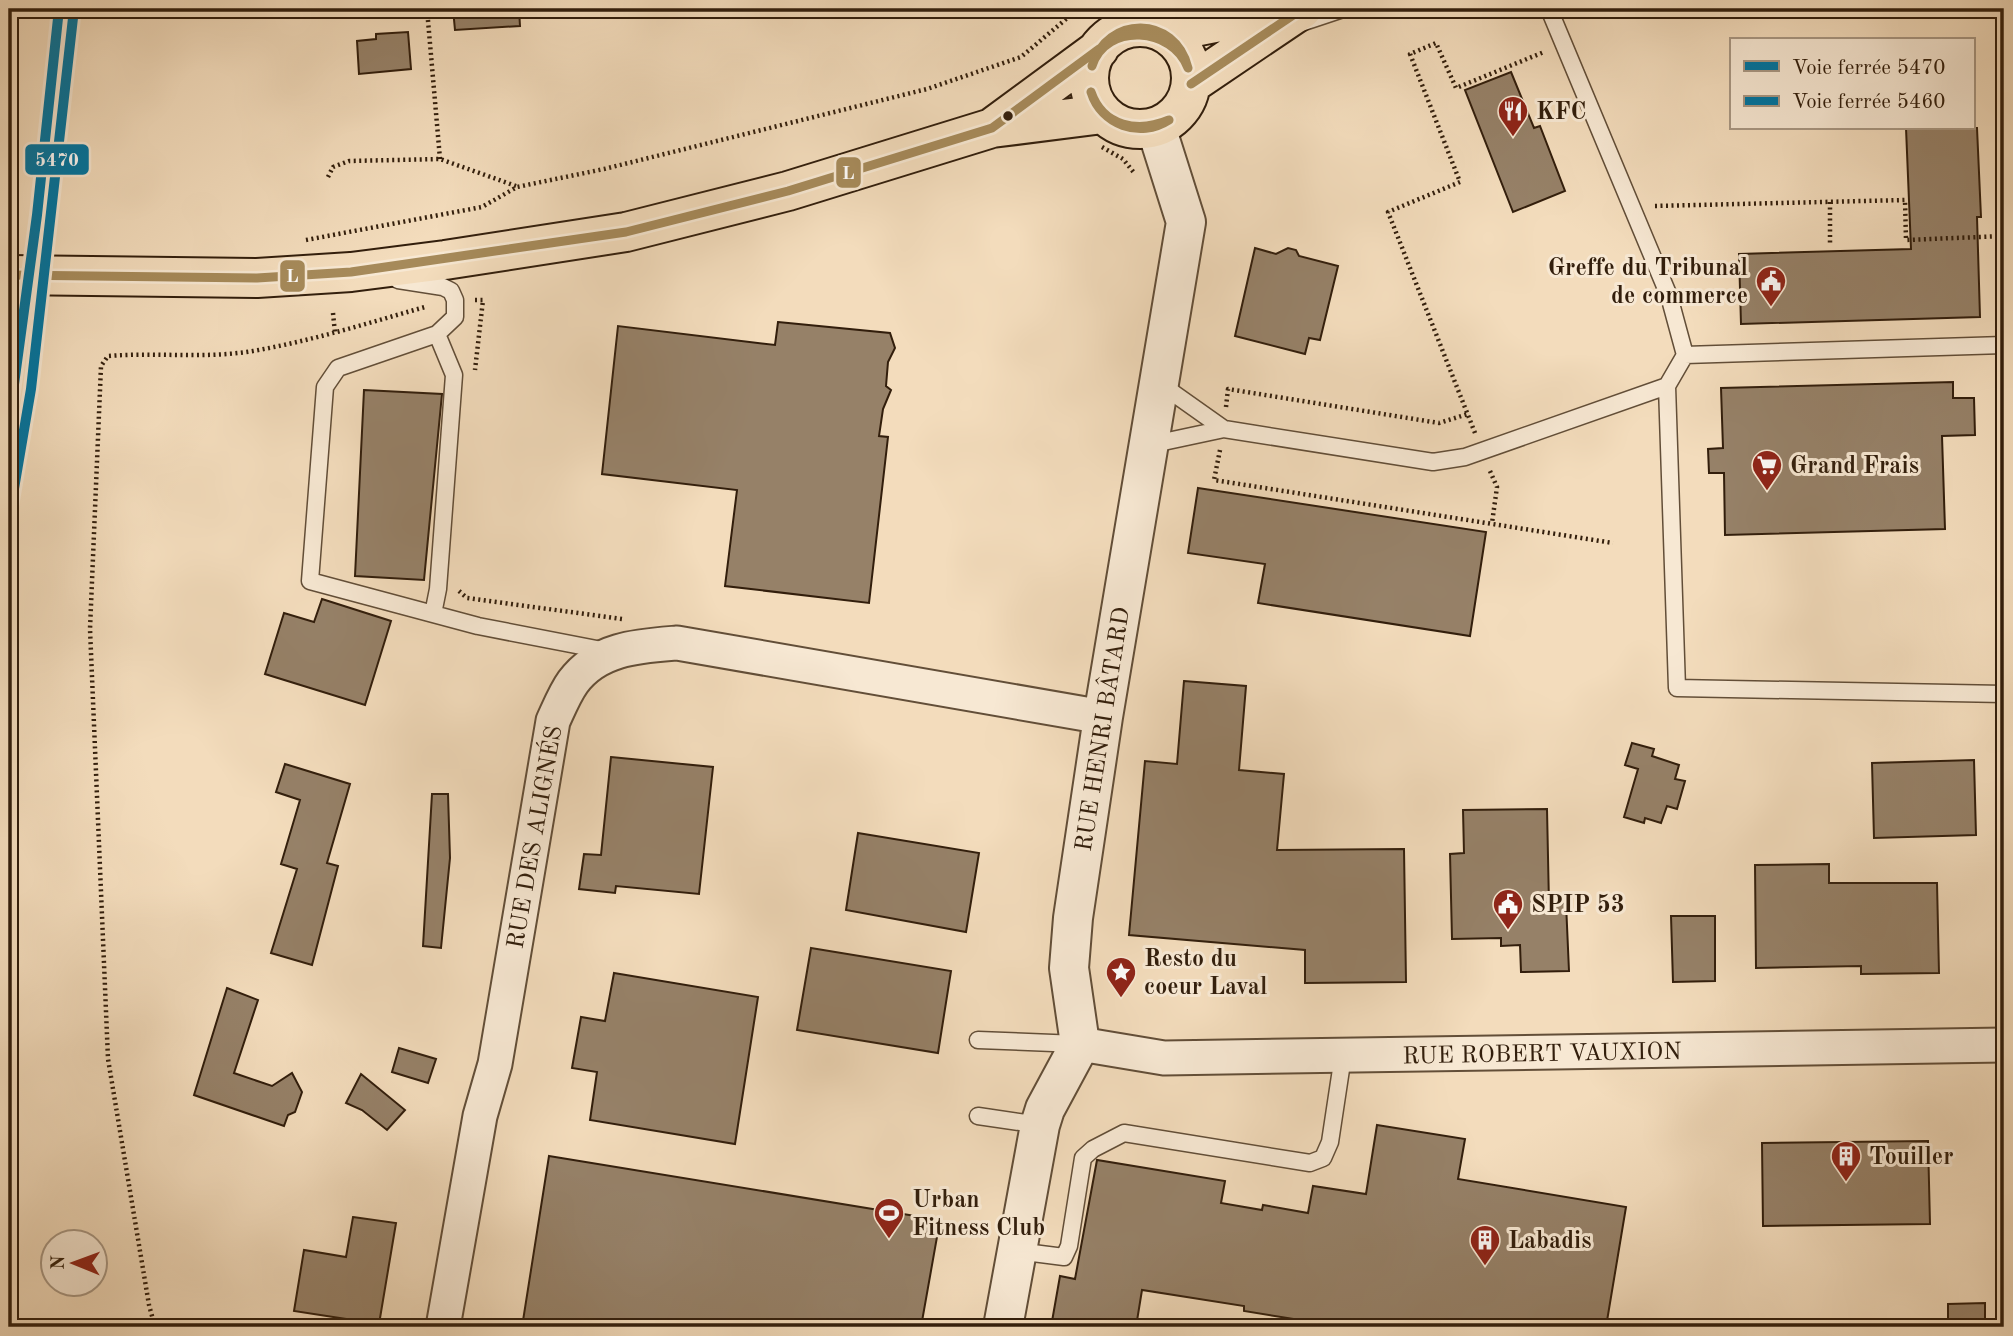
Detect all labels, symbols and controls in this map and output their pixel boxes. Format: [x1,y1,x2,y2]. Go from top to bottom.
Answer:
legend [1730,38,1974,130]
text: Voie ferrée 5470 [1792,58,1946,79]
text: Voie ferrée 5460 [1792,92,1946,113]
restaurant icon: KFC [1496,94,1530,138]
place label: KFC [1536,101,1586,125]
unlabelled marker [1001,109,1015,123]
line badge: 5470 [24,143,90,176]
text: 5470 [35,152,79,171]
line badge: L [835,156,862,189]
text: L [842,165,855,184]
place label: Greffe du Tribunal de commerce [1548,257,1748,309]
line badge: L [279,259,306,293]
public building icon: Greffe du Tribunal de commerce [1754,264,1788,308]
text: L [286,268,299,287]
supermarket icon: Grand Frais [1750,448,1784,492]
place label: Grand Frais [1790,455,1919,479]
street label: RUE HENRI BÂTARD [1069,605,1135,853]
street label: RUE DES ALIGNÉS [501,723,567,951]
public building icon: SPIP 53 [1491,887,1525,931]
place label: SPIP 53 [1531,893,1625,918]
place label: Resto du coeur Laval [1144,948,1267,1000]
place icon: Resto du coeur Laval [1104,955,1138,999]
street label: RUE ROBERT VAUXION [1402,1041,1682,1069]
building icon: Touiller [1829,1139,1863,1183]
place label: Touiller [1869,1146,1954,1170]
place label: Urban Fitness Club [912,1189,1045,1241]
sports icon: Urban Fitness Club [872,1196,906,1240]
building icon: Labadis [1468,1223,1502,1267]
north arrow [38,1228,108,1298]
place label: Labadis [1508,1230,1591,1254]
text: N [50,1255,69,1270]

